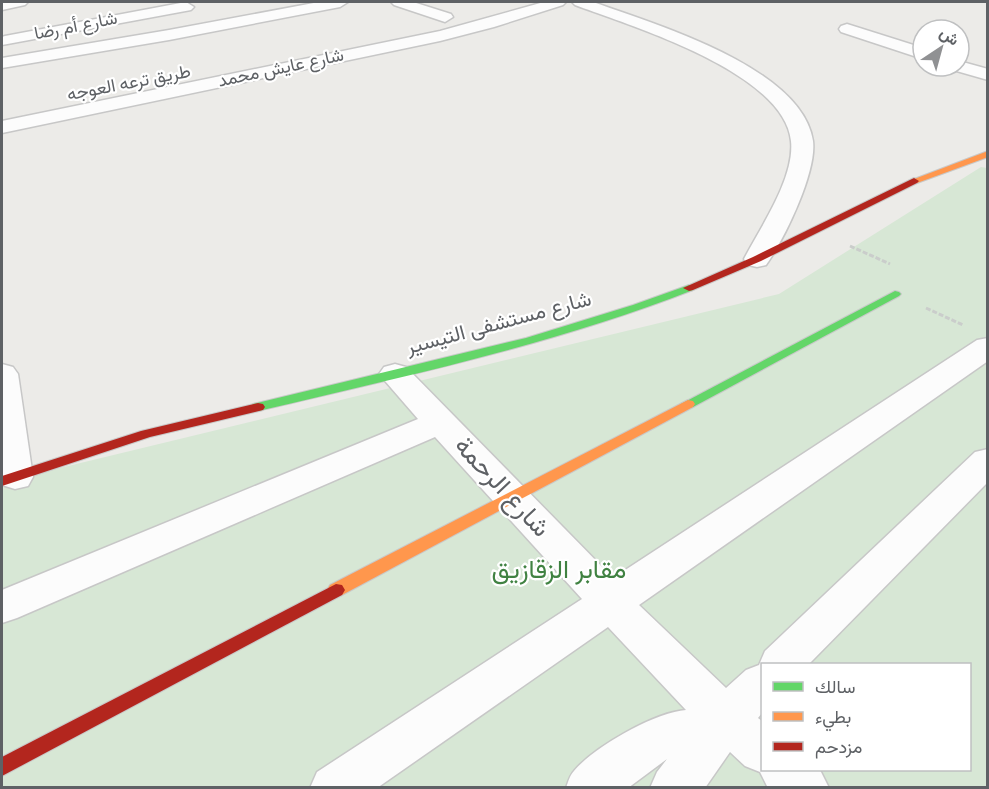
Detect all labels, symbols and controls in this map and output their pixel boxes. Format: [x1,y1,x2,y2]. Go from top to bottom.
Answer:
street label: شارع أم رضا [33,8,119,46]
north arrow [911,18,971,78]
text: ش [935,24,962,51]
street label: شارع عايش محمد [216,44,346,94]
street label: طريق ترعه العوجه [65,61,193,107]
street label: شارع مستشفى التيسير [402,286,595,362]
street label: شارع الرحمة [446,431,556,545]
park label: مقابر الزقازيق [492,555,626,588]
legend [761,663,971,771]
text: سالك [815,677,855,700]
text: بطيء [815,707,851,732]
text: مزدحم [815,737,862,760]

